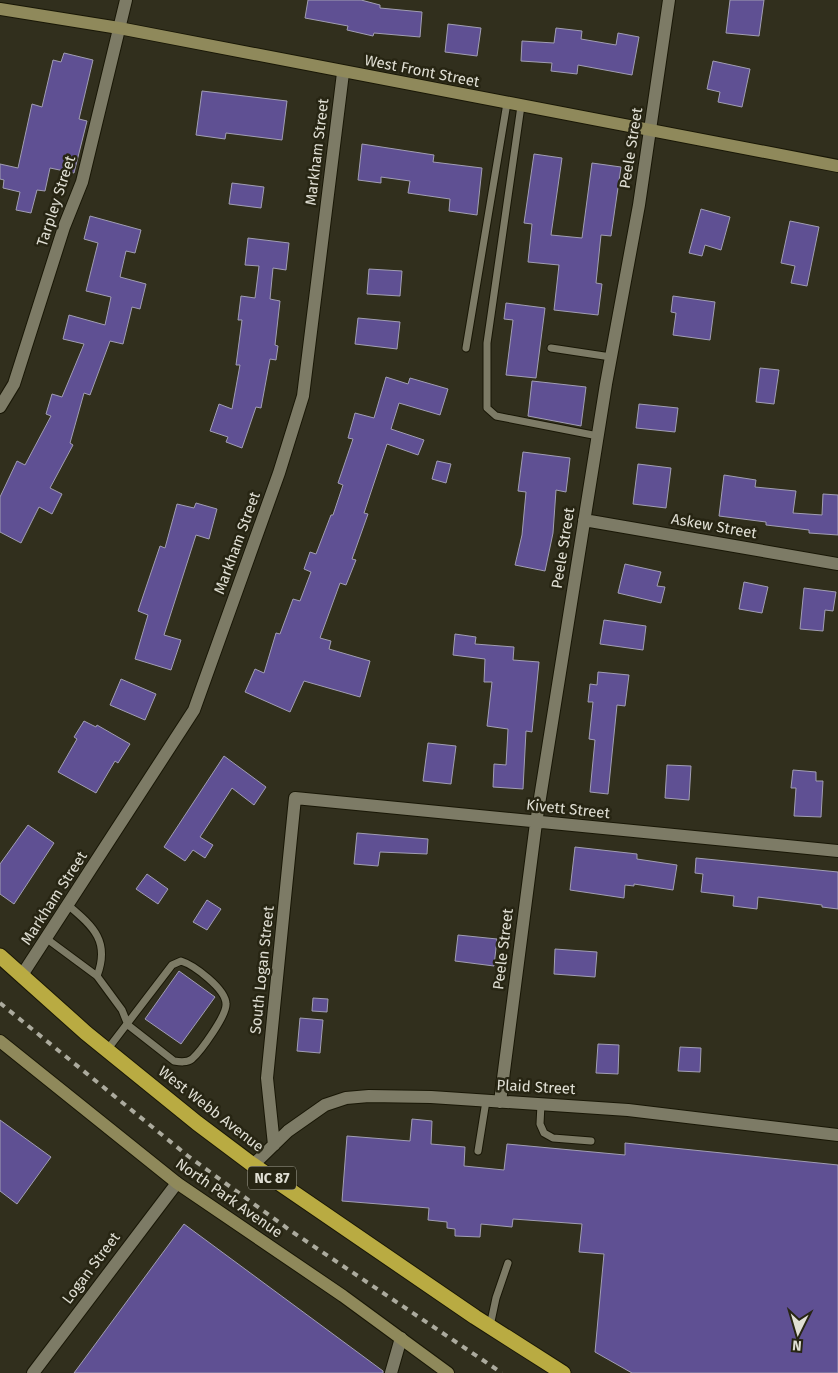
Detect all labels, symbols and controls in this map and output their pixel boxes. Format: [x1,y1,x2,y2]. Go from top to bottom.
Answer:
street label: West Front Street [363,51,482,91]
street label: Markham Street [301,97,333,207]
street label: Peele Street [616,106,646,190]
street label: Tarpley Street [33,153,79,249]
street label: Markham Street [210,489,264,597]
street label: Peele Street [548,506,578,590]
street label: Askew Street [670,510,759,542]
street label: Kivett Street [525,796,611,822]
street label: Markham Street [17,847,91,948]
street label: South Logan Street [246,904,278,1035]
street label: Peele Street [489,907,517,991]
street label: West Webb Avenue [155,1062,267,1156]
street label: Plaid Street [496,1076,576,1098]
street label: North Park Avenue [172,1154,286,1242]
road number: NC 87 [248,1166,296,1190]
street label: Logan Street [58,1228,124,1307]
north arrow [773,1308,823,1358]
text: N [792,1337,802,1354]

